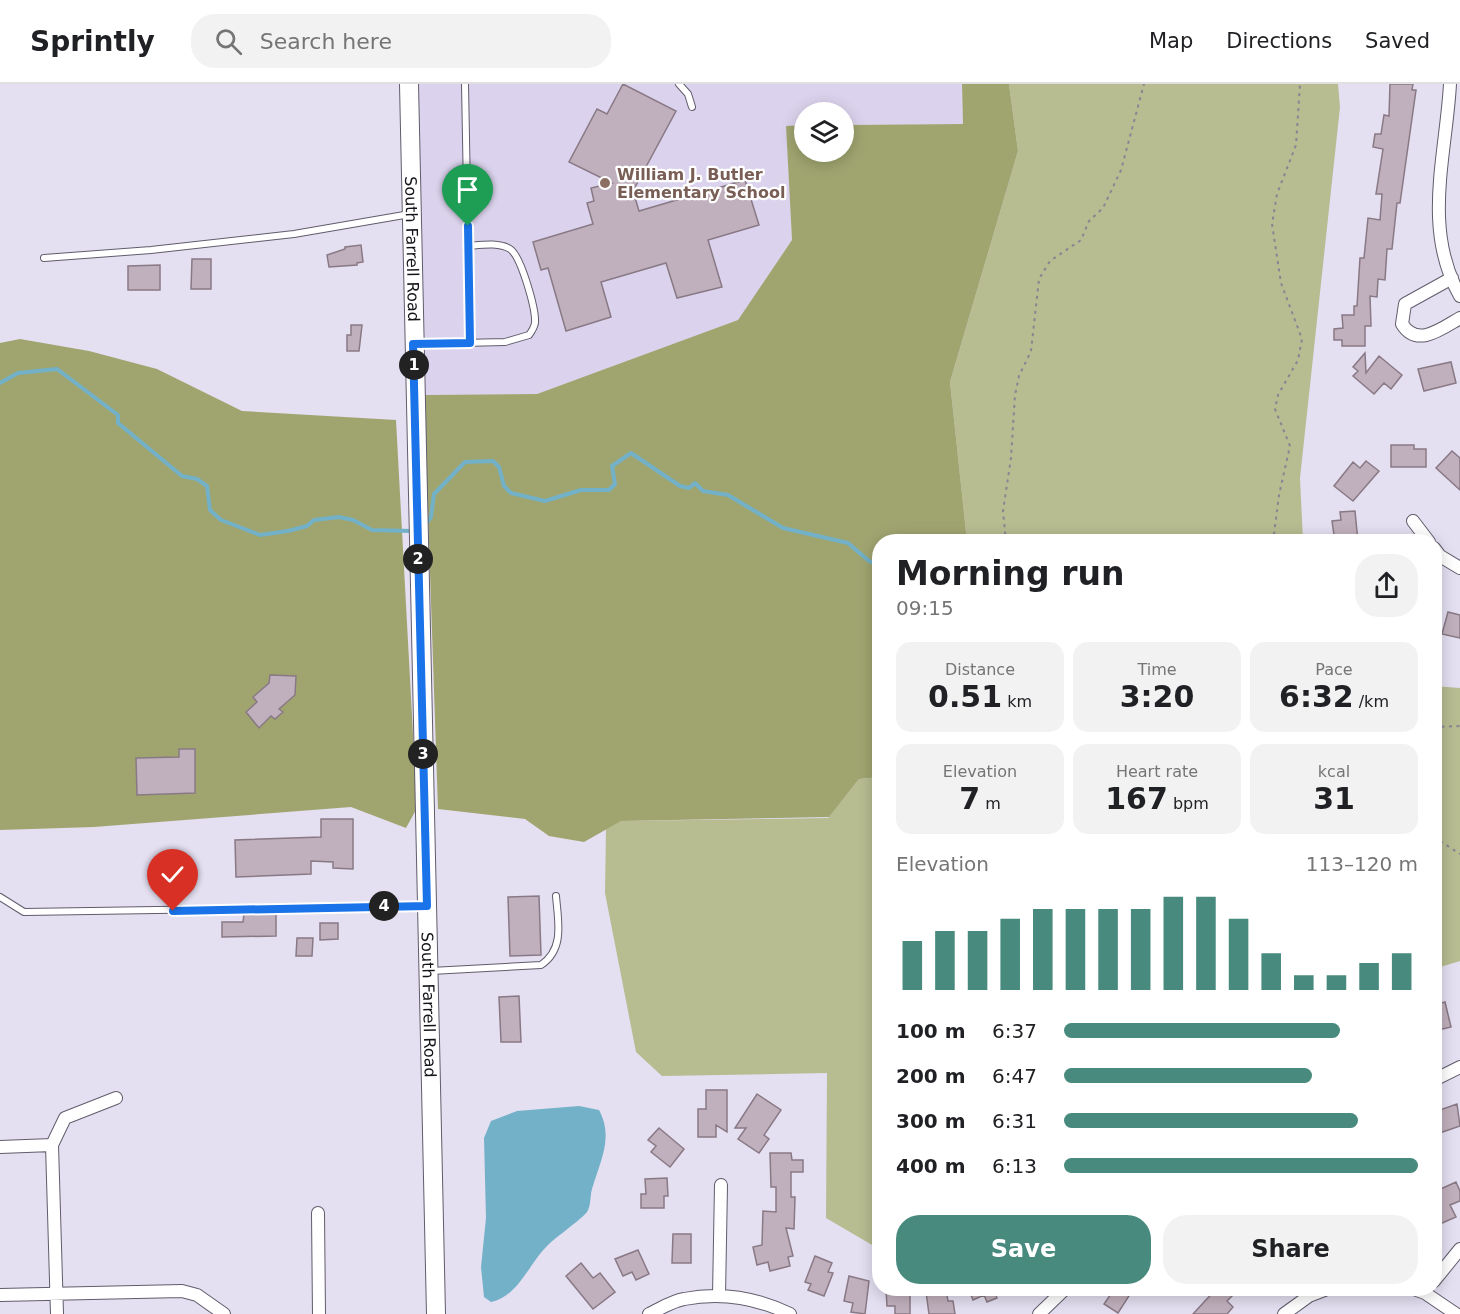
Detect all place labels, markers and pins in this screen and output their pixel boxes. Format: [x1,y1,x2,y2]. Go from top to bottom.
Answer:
pin [442,164,493,226]
place label: William J. Butler Elementary School [617,165,785,202]
marker: William J. Butler Elementary School [598,176,612,190]
pin: 1 [399,350,429,380]
pin: 2 [403,544,433,574]
pin: 3 [408,739,438,769]
pin [147,849,198,911]
pin: 4 [369,891,399,921]

